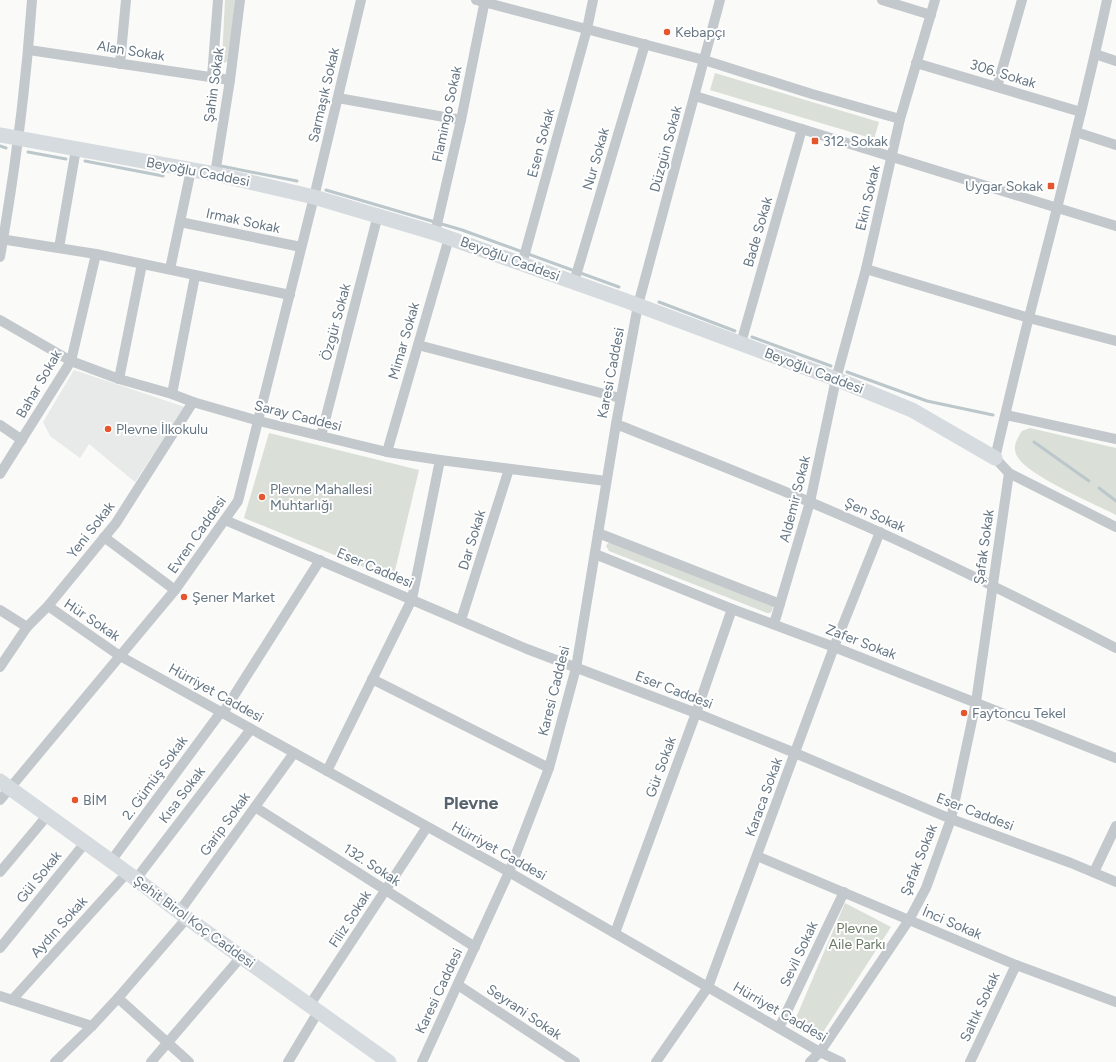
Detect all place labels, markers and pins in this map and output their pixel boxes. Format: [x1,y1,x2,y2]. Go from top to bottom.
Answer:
place label: Kebapçı [675,24,726,41]
marker: Kebapçı [662,27,672,37]
place label: 312. Sokak [823,133,888,150]
marker: 312. Sokak [810,136,820,146]
place label: Uygar Sokak [965,178,1043,195]
marker: Uygar Sokak [1046,181,1056,191]
place label: Plevne İlkokulu [116,421,208,438]
marker: Plevne İlkokulu [103,424,113,434]
place label: Plevne Mahallesi Muhtarlığı [270,481,372,514]
marker: Plevne Mahallesi Muhtarlığı [257,492,267,502]
place label: Şener Market [192,589,275,606]
marker: Şener Market [179,592,189,602]
place label: Faytoncu Tekel [972,705,1066,722]
marker: Faytoncu Tekel [959,708,969,718]
place label: BİM [83,792,107,809]
marker: BİM [70,795,80,805]

